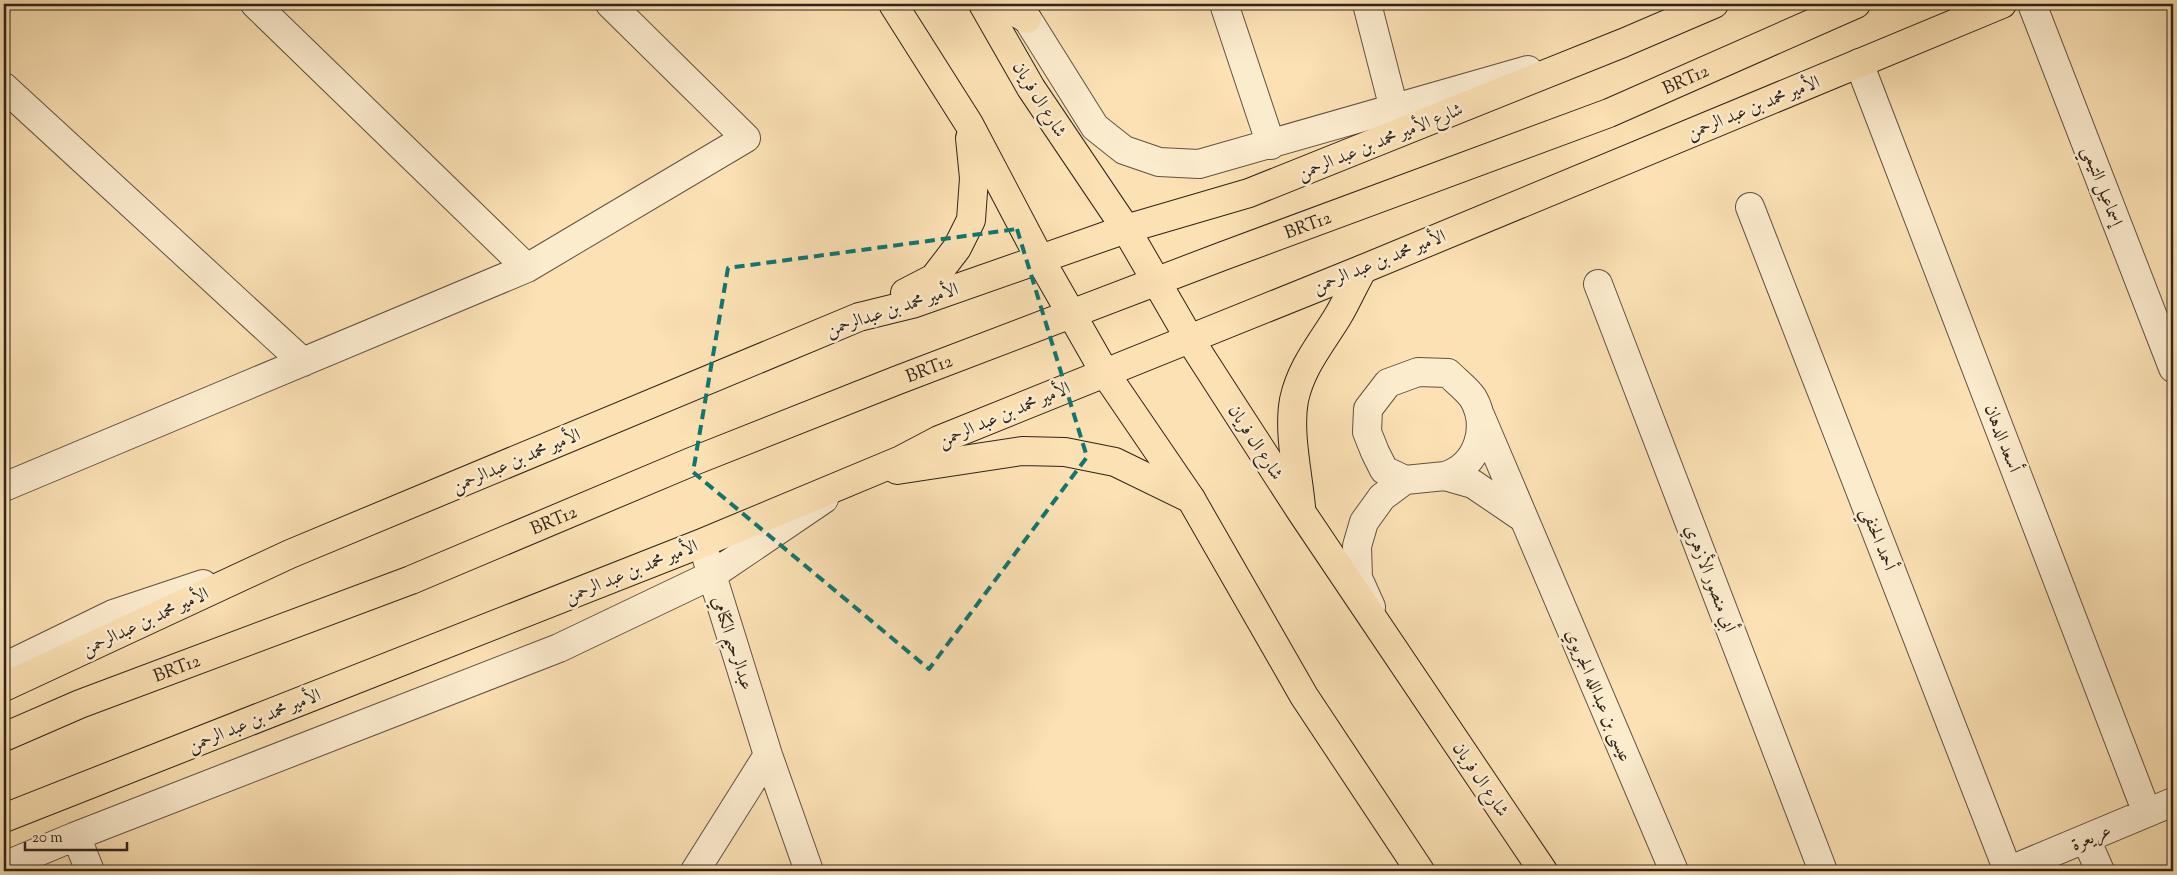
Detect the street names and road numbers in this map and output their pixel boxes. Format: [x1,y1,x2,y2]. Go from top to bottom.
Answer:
street label: شارع ال فريان [1005,57,1072,143]
street label: BRT12 [1659,59,1714,103]
street label: الأمير محمد بن عبد الرحمن [1683,68,1824,147]
street label: شارع الأمير محمد بن عبد الرحمن [1293,96,1467,188]
street label: إسماعيل التيمي [2072,143,2129,232]
street label: BRT12 [1281,206,1336,247]
street label: الأمير محمد بن عبد الرحمن [1309,222,1450,301]
street label: الأمير محمد بن عبدالرحمن [823,275,962,345]
street label: BRT12 [903,349,957,391]
street label: الأمير محمد بن عبد الرحمن [934,374,1075,455]
street label: شارع ال فريان [1220,400,1288,486]
street label: أسعد الدهان [1976,400,2028,477]
street label: الأمير محمد بن عبدالرحمن [448,421,585,501]
street label: BRT12 [527,500,582,543]
street label: أحمد الحنفي [1850,504,1903,577]
street label: أبي منصور الأزهري [1677,520,1744,637]
street label: الأمير محمد بن عبد الرحمن [561,532,702,611]
street label: الأمير محمد بن عبدالرحمن [77,580,214,664]
street label: عبدالرحيم الكتامي [701,593,759,695]
street label: عيسى بن عبدالله الجريوي [1557,625,1637,766]
street label: BRT12 [150,649,205,690]
street label: الأمير محمد بن عبد الرحمن [184,681,325,760]
street label: شارع ال فريان [1445,738,1514,823]
street label: عريعرة [2068,819,2116,859]

